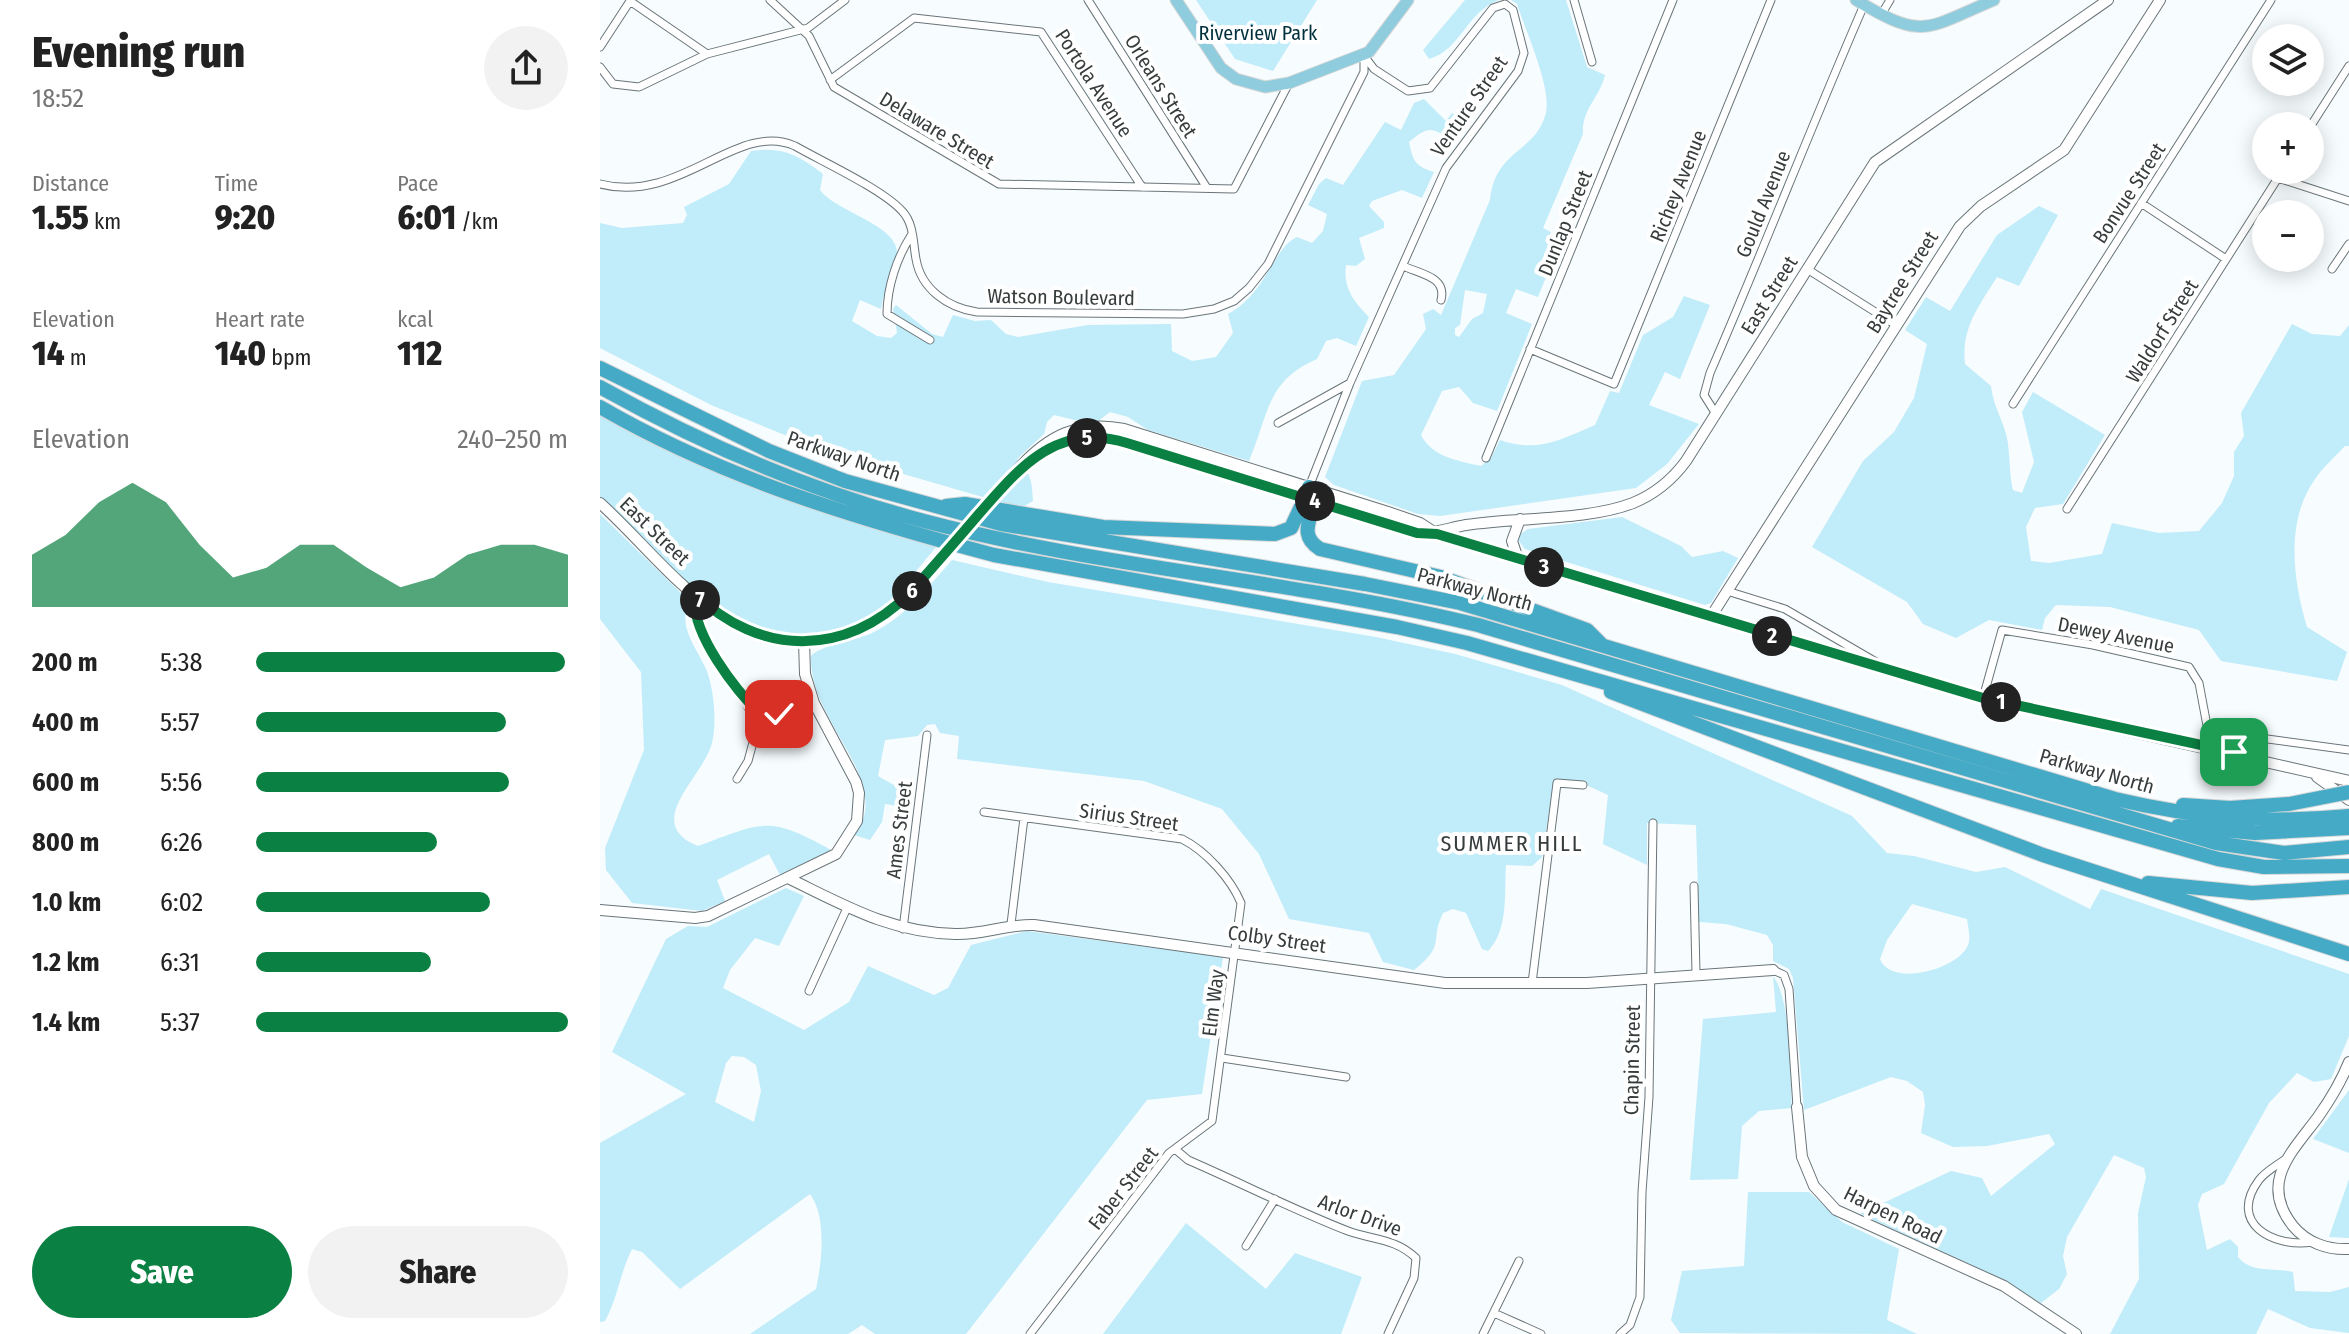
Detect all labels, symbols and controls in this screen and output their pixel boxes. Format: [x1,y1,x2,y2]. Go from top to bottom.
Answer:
park label: Riverview Park [1199,21,1318,45]
map controls [2252,24,2324,272]
button: layers [2252,24,2324,96]
street label: Portola Avenue [1050,25,1138,141]
text: Evening run [32,26,245,79]
button: share [484,26,568,110]
street label: Orleans Street [1120,30,1202,142]
street label: Venture Street [1426,51,1513,161]
text: 18:52 [32,83,84,114]
street label: Delaware Street [875,86,999,174]
button: + [2252,112,2324,184]
street label: Richey Avenue [1645,127,1711,245]
street label: Bonvue Street [2088,138,2171,248]
street label: Gould Avenue [1731,147,1795,261]
street label: Dunlap Street [1533,166,1597,279]
text: Distance [32,170,109,197]
text: Time [215,170,258,197]
text: Pace [397,170,438,197]
text: 1.55 [32,197,89,238]
text: 9:20 [215,197,275,238]
text: 6:01 [397,197,456,238]
button: − [2252,200,2324,272]
text: km [89,208,121,235]
text: /km [456,208,499,235]
street label: Baytree Street [1861,226,1943,338]
street label: East Street [1736,251,1803,339]
street label: Waldorf Street [2121,274,2204,387]
street label: Watson Boulevard [987,284,1135,310]
text: Elevation [32,306,115,333]
text: Heart rate [215,306,305,333]
text: kcal [397,306,433,333]
text: 14 [32,333,65,374]
text: 140 [215,333,266,374]
text: 112 [397,333,442,374]
text: m [65,344,87,371]
text: bpm [266,344,312,371]
pin: 5 [1067,418,1107,458]
text: Elevation [32,424,130,455]
text: 240–250 m [457,424,568,455]
text: 5 [1082,424,1092,451]
street label: Parkway North [784,425,904,487]
pin: 4 [1295,481,1335,521]
text: 4 [1309,487,1321,514]
street label: East Street [615,492,695,570]
pin: 3 [1524,547,1564,587]
text: 3 [1539,553,1549,580]
street label: Parkway North [1415,562,1535,616]
pin: 6 [892,571,932,611]
text: 6 [906,577,918,604]
pin: 7 [680,580,720,620]
text: 7 [695,586,705,613]
street label: Dewey Avenue [2056,612,2176,658]
pin: 2 [1752,616,1792,656]
text: 2 [1767,622,1777,649]
text: 200 m [32,647,98,678]
text: 5:38 [160,647,202,678]
pin [745,680,813,748]
pin: 1 [1981,682,2021,722]
text: 1 [1996,688,2006,715]
icon: check [757,692,801,736]
text: 400 m [32,707,99,738]
text: 5:57 [160,707,199,738]
pin [2200,718,2268,786]
icon: arrive [2212,730,2256,774]
street label: Parkway North [2037,743,2157,799]
text: 600 m [32,767,99,798]
text: 5:56 [160,767,202,798]
street label: Ames Street [881,779,917,880]
street label: Sirius Street [1078,798,1181,836]
text: 800 m [32,827,99,858]
text: 6:26 [160,827,203,858]
district label: SUMMER HILL [1440,830,1584,857]
text: 1.0 km [32,887,101,918]
text: 6:02 [160,887,203,918]
street label: Colby Street [1226,920,1328,958]
text: 1.2 km [32,947,99,978]
text: 6:31 [160,947,200,978]
street label: Elm Way [1197,968,1229,1038]
street label: Chapin Street [1619,1004,1645,1115]
text: 1.4 km [32,1007,100,1038]
text: 5:37 [160,1007,200,1038]
street label: Faber Street [1083,1141,1163,1234]
street label: Harpen Road [1840,1181,1946,1249]
street label: Arlor Drive [1315,1189,1405,1241]
button: Save [32,1226,292,1318]
button: Share [308,1226,568,1318]

